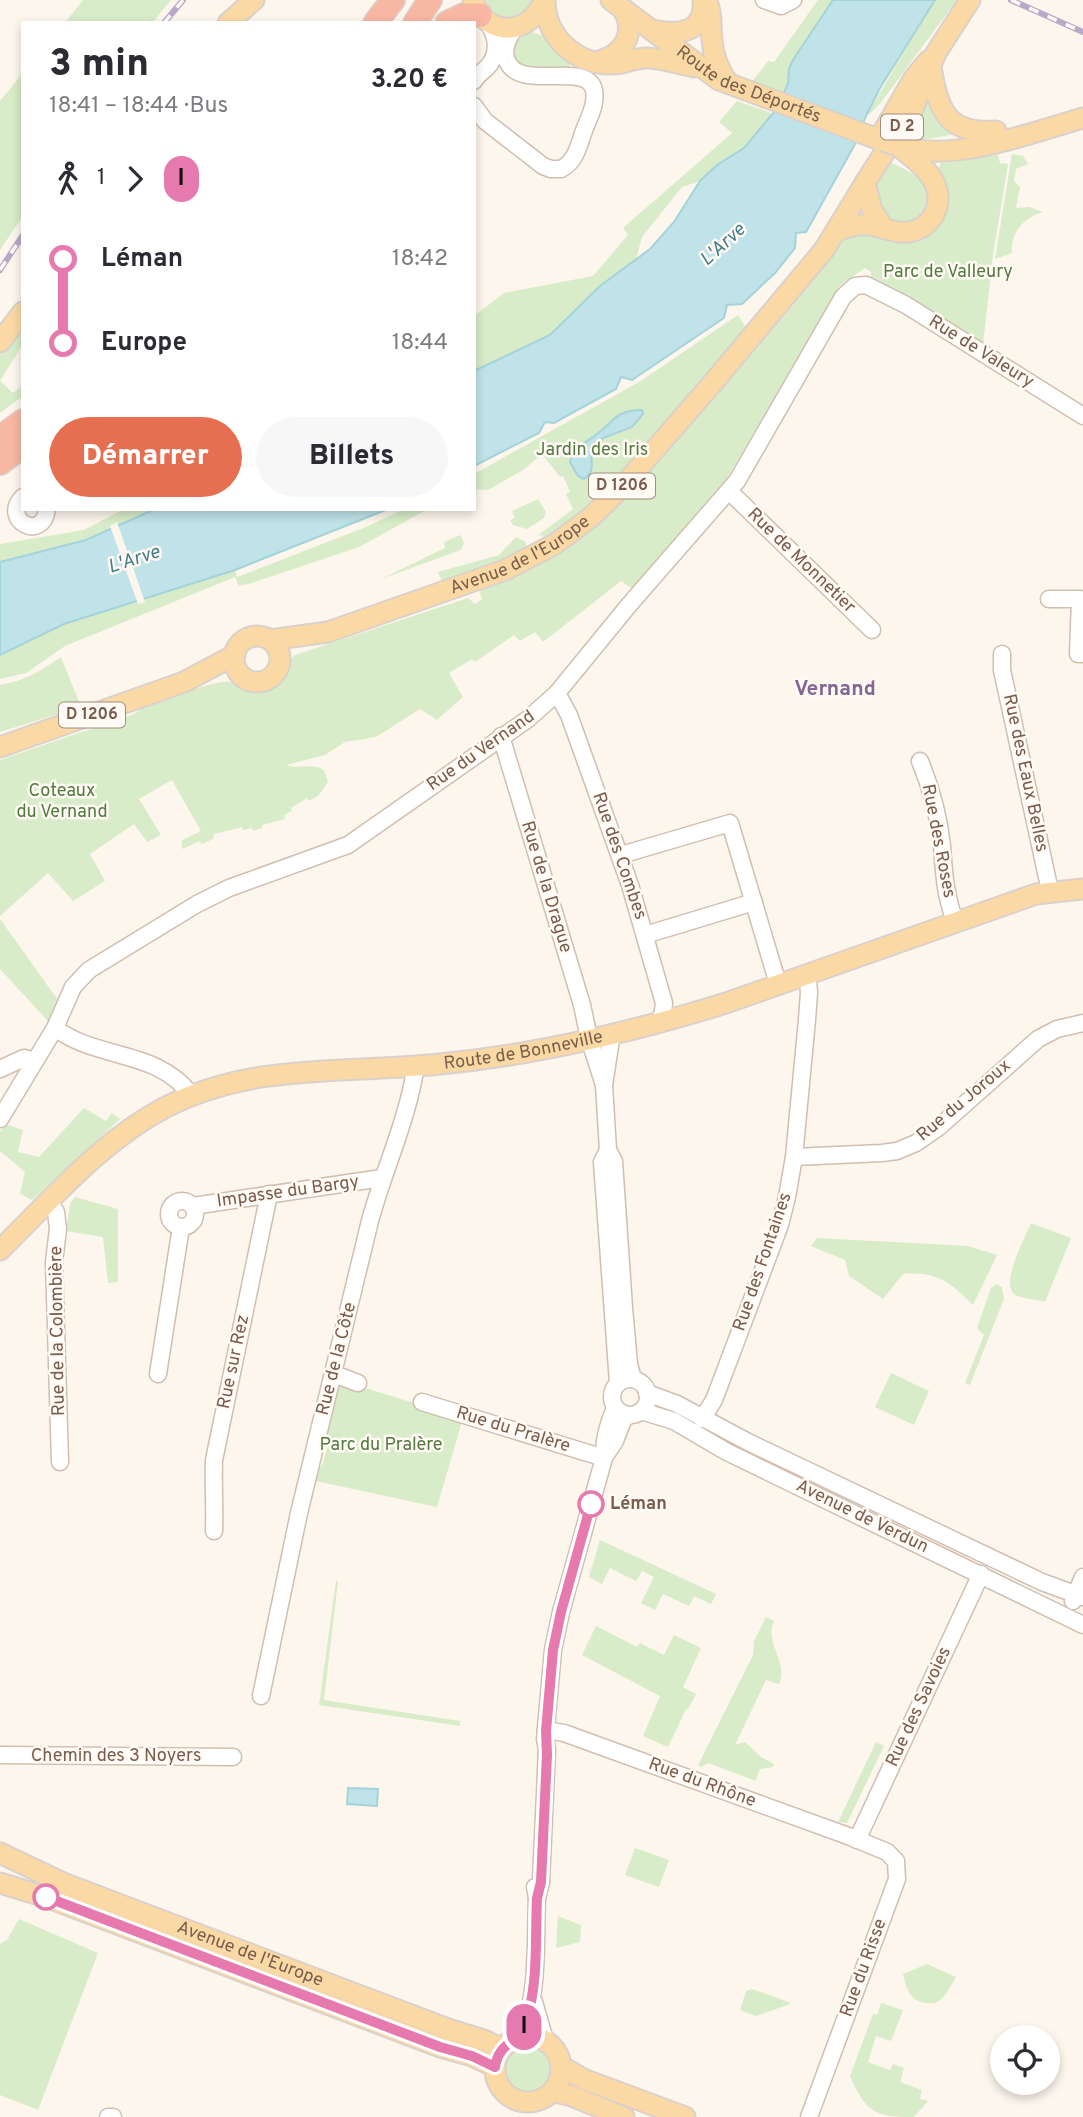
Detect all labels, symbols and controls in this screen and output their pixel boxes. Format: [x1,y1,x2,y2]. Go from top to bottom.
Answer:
street label: Route des Déportés [671,40,824,128]
text: 3 min [49,41,149,90]
text: 3.20 € [371,64,448,97]
text: 18:41 – 18:44 · Bus [49,92,228,121]
road number: D 2 [881,114,923,140]
icon: walk [49,160,87,198]
icon: forward [116,160,154,198]
text: 1 [97,164,106,193]
text: I [178,164,185,194]
water label: L'Arve [695,218,751,272]
text: Léman [101,243,183,276]
text: 18:42 [392,245,448,274]
park label: Parc de Valleury [883,261,1013,284]
street label: Rue de Valeury [924,310,1038,394]
text: Europe [101,327,187,360]
text: 18:44 [392,329,448,358]
button: Démarrer [49,417,242,497]
button: Billets [256,417,448,497]
park label: Jardin des Iris [536,439,648,462]
road number: D 1206 [589,474,655,499]
street label: Rue de Monnetier [742,503,860,619]
street label: Avenue de l'Europe [447,510,595,600]
water label: L'Arve [105,540,163,580]
district label: Vernand [794,676,876,703]
street label: Rue des Eaux Belles [997,692,1053,854]
road number: D 1206 [59,702,125,728]
street label: Rue du Vernand [423,705,539,797]
park label: Coteaux du Vernand [16,780,108,824]
street label: Rue des Roses [916,782,960,900]
street label: Rue des Combes [586,789,652,923]
street label: Rue de la Drague [515,818,577,956]
street label: Route de Bonneville [442,1025,605,1075]
street label: Rue du Joroux [912,1055,1016,1147]
street label: Impasse du Bargy [215,1171,361,1213]
street label: Rue des Fontaines [728,1189,798,1335]
street label: Rue de la Colombière [45,1246,71,1416]
street label: Rue de la Côte [312,1300,362,1418]
street label: Rue sur Rez [213,1313,255,1411]
street label: Rue du Pralère [453,1402,573,1458]
park label: Parc du Pralère [319,1434,443,1457]
street label: Avenue de Verdun [792,1475,932,1559]
marker: Léman [578,1491,604,1517]
place label: Léman [610,1493,667,1516]
street label: Rue des Savoies [881,1643,957,1771]
street label: Chemin des 3 Noyers [31,1745,201,1768]
street label: Rue du Rhône [645,1753,759,1813]
unlabelled marker [33,1884,59,1910]
street label: Avenue de l'Europe [174,1916,327,1992]
street label: Rue du Risse [836,1916,892,2020]
line badge: I [501,2004,547,2050]
text: I [520,2012,528,2042]
map controls [990,2025,1060,2095]
button: locate [990,2025,1060,2095]

